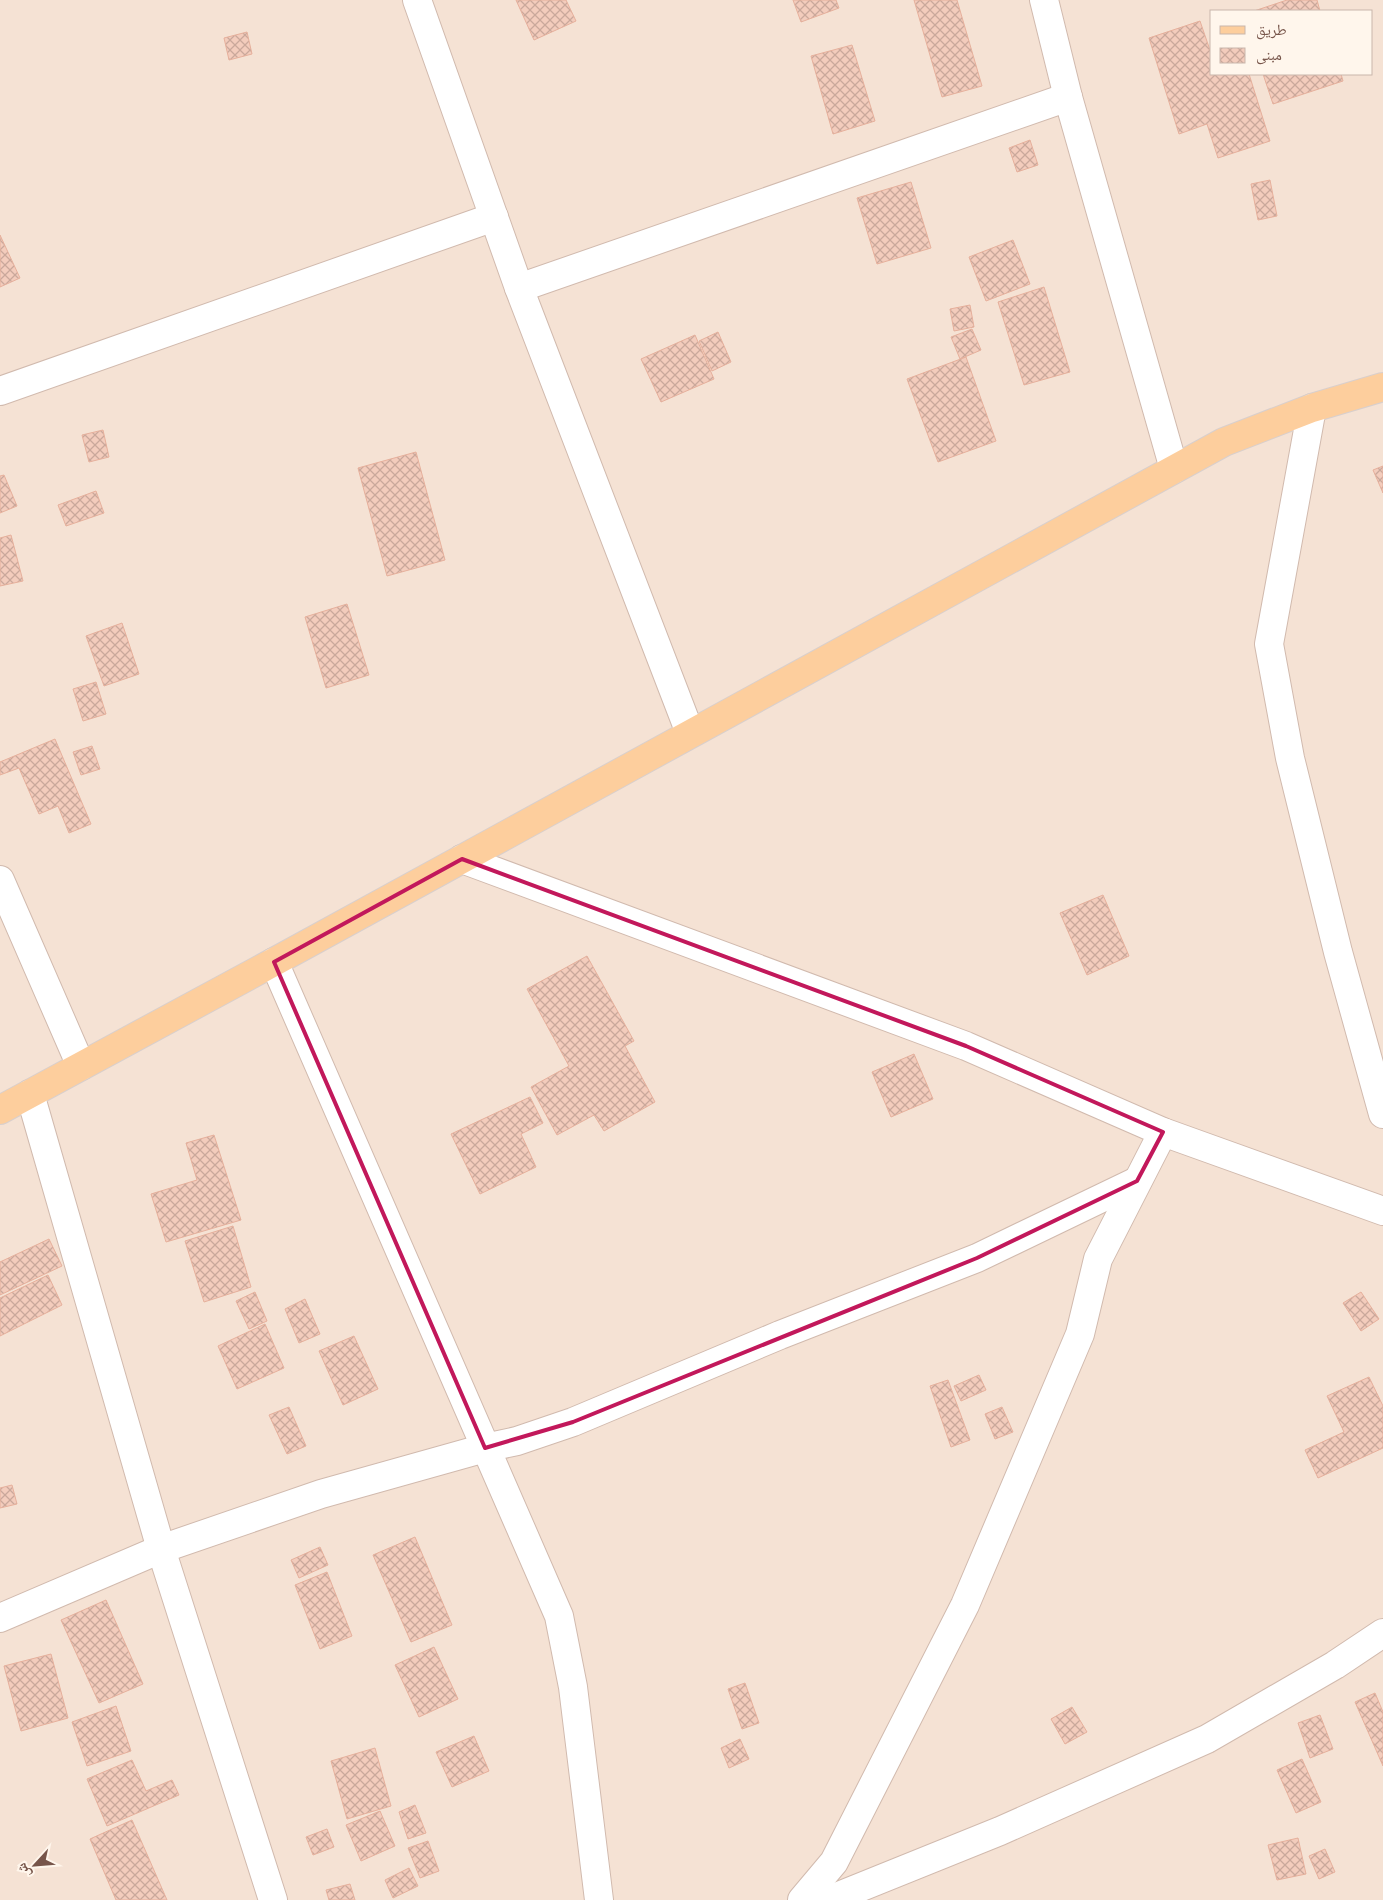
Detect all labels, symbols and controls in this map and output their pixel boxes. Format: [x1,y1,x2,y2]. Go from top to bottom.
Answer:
legend [1210,10,1373,75]
text: طريق [1256,20,1287,40]
text: مبنى [1256,45,1282,65]
north arrow [10,1840,60,1890]
text: ش [12,1860,35,1881]

